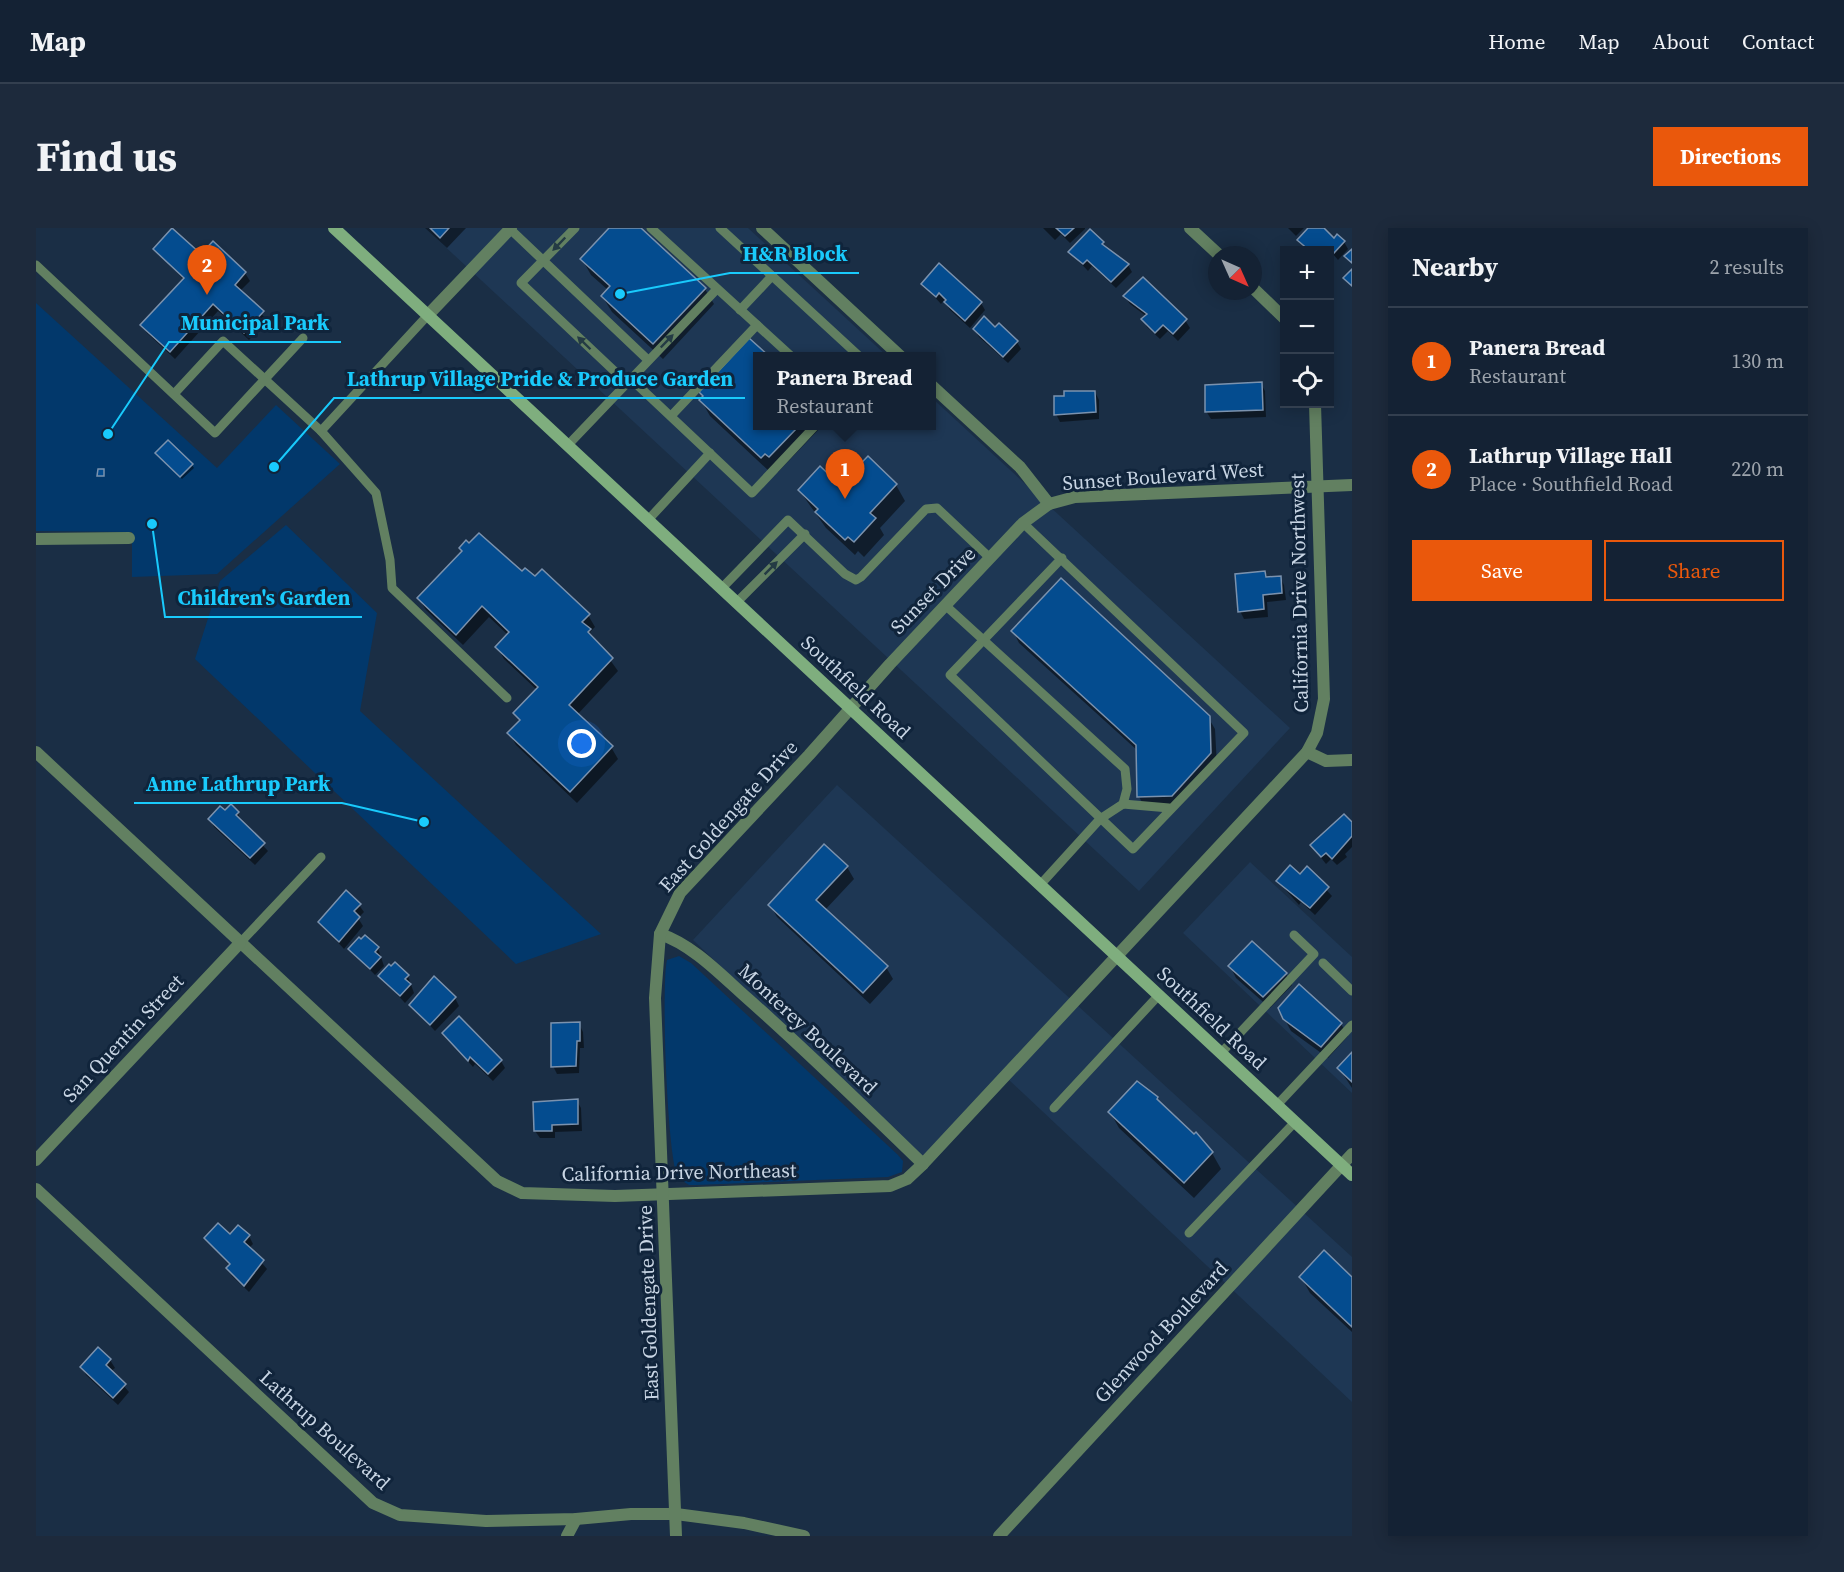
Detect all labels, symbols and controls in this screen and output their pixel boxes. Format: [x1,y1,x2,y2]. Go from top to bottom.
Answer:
text: Map [30,22,86,60]
text: Home [1488,27,1546,56]
text: Map [1579,27,1620,56]
text: About [1653,27,1709,56]
text: Contact [1742,27,1814,56]
text: Find us [36,127,177,185]
button: Directions [1653,127,1808,186]
callout: H&R Block [730,234,859,273]
one-way arrow [553,237,567,251]
text: H&R Block [742,239,848,268]
pin: 2 [188,245,226,295]
north arrow [1208,246,1262,300]
map controls [1280,246,1334,408]
button: + [1280,246,1334,300]
text: Nearby [1412,249,1498,285]
text: 2 results [1709,253,1784,281]
button: − [1280,300,1334,354]
callout: Municipal Park [169,303,341,342]
text: Municipal Park [181,308,330,337]
text: Panera Bread [1469,332,1605,362]
one-way arrow [659,334,673,348]
one-way arrow [577,336,592,350]
text: 1 [1426,347,1437,375]
text: 130 m [1731,347,1784,375]
popup [753,352,936,430]
button: locate [1280,354,1334,408]
callout: Lathrup Village Pride & Produce Garden [334,359,745,398]
text: Panera Bread [776,362,913,392]
text: Restaurant [1469,362,1566,390]
text: Lathrup Village Pride & Produce Garden [347,364,733,393]
text: Restaurant [776,392,873,420]
text: Lathrup Village Hall [1469,440,1672,470]
pin: 1 [826,450,864,499]
street label: Sunset Boulevard West [1061,455,1265,497]
text: 2 [1426,455,1437,483]
text: 220 m [1731,455,1784,483]
text: Place · Southfield Road [1469,470,1673,498]
street label: California Drive Northwest [1283,473,1315,713]
street label: Sunset Drive [884,540,982,640]
button: Save [1412,540,1592,601]
button: Share [1604,540,1784,601]
one-way arrow [763,562,777,576]
callout: Children's Garden [165,578,362,617]
text: Children's Garden [178,583,351,612]
street label: Southfield Road [795,629,917,746]
your location [567,729,596,758]
street label: East Goldengate Drive [652,734,804,898]
callout: Anne Lathrup Park [134,764,342,803]
text: Anne Lathrup Park [146,769,331,798]
street label: Monterey Boulevard [732,957,884,1101]
street label: Southfield Road [1151,960,1273,1077]
street label: San Quentin Street [56,967,190,1108]
street label: California Drive Northeast [561,1156,797,1188]
street label: East Goldengate Drive [631,1205,665,1401]
street label: Glenwood Boulevard [1088,1254,1235,1409]
street label: Lathrup Boulevard [253,1364,397,1497]

